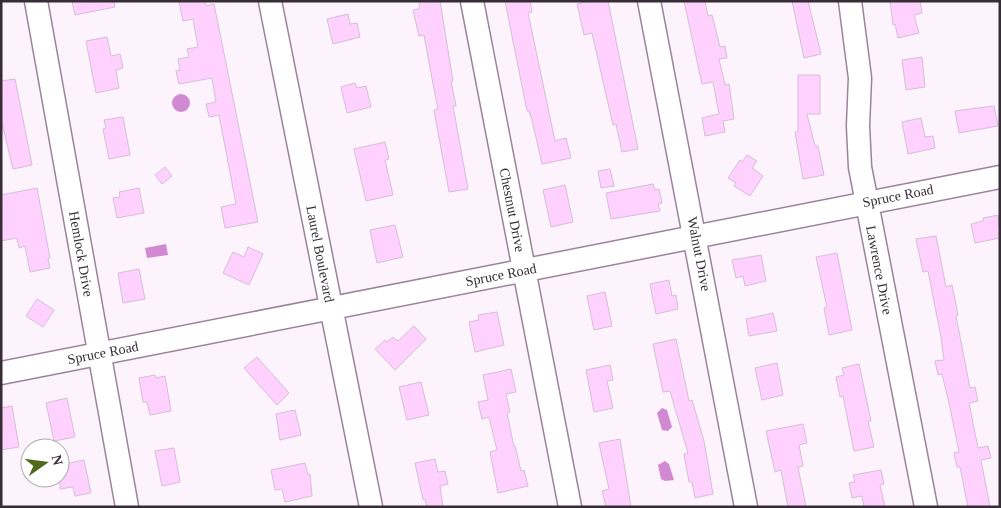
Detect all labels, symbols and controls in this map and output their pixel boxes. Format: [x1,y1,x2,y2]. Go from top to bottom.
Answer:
street label: Chestnut Drive [497,167,527,253]
street label: Spruce Road [861,182,935,210]
street label: Laurel Boulevard [303,204,337,304]
street label: Hemlock Drive [66,210,96,298]
street label: Walnut Drive [684,216,714,292]
street label: Lawrence Drive [863,224,895,316]
street label: Spruce Road [464,261,538,289]
street label: Spruce Road [66,339,140,367]
north arrow [20,438,70,488]
text: N [49,453,66,467]

